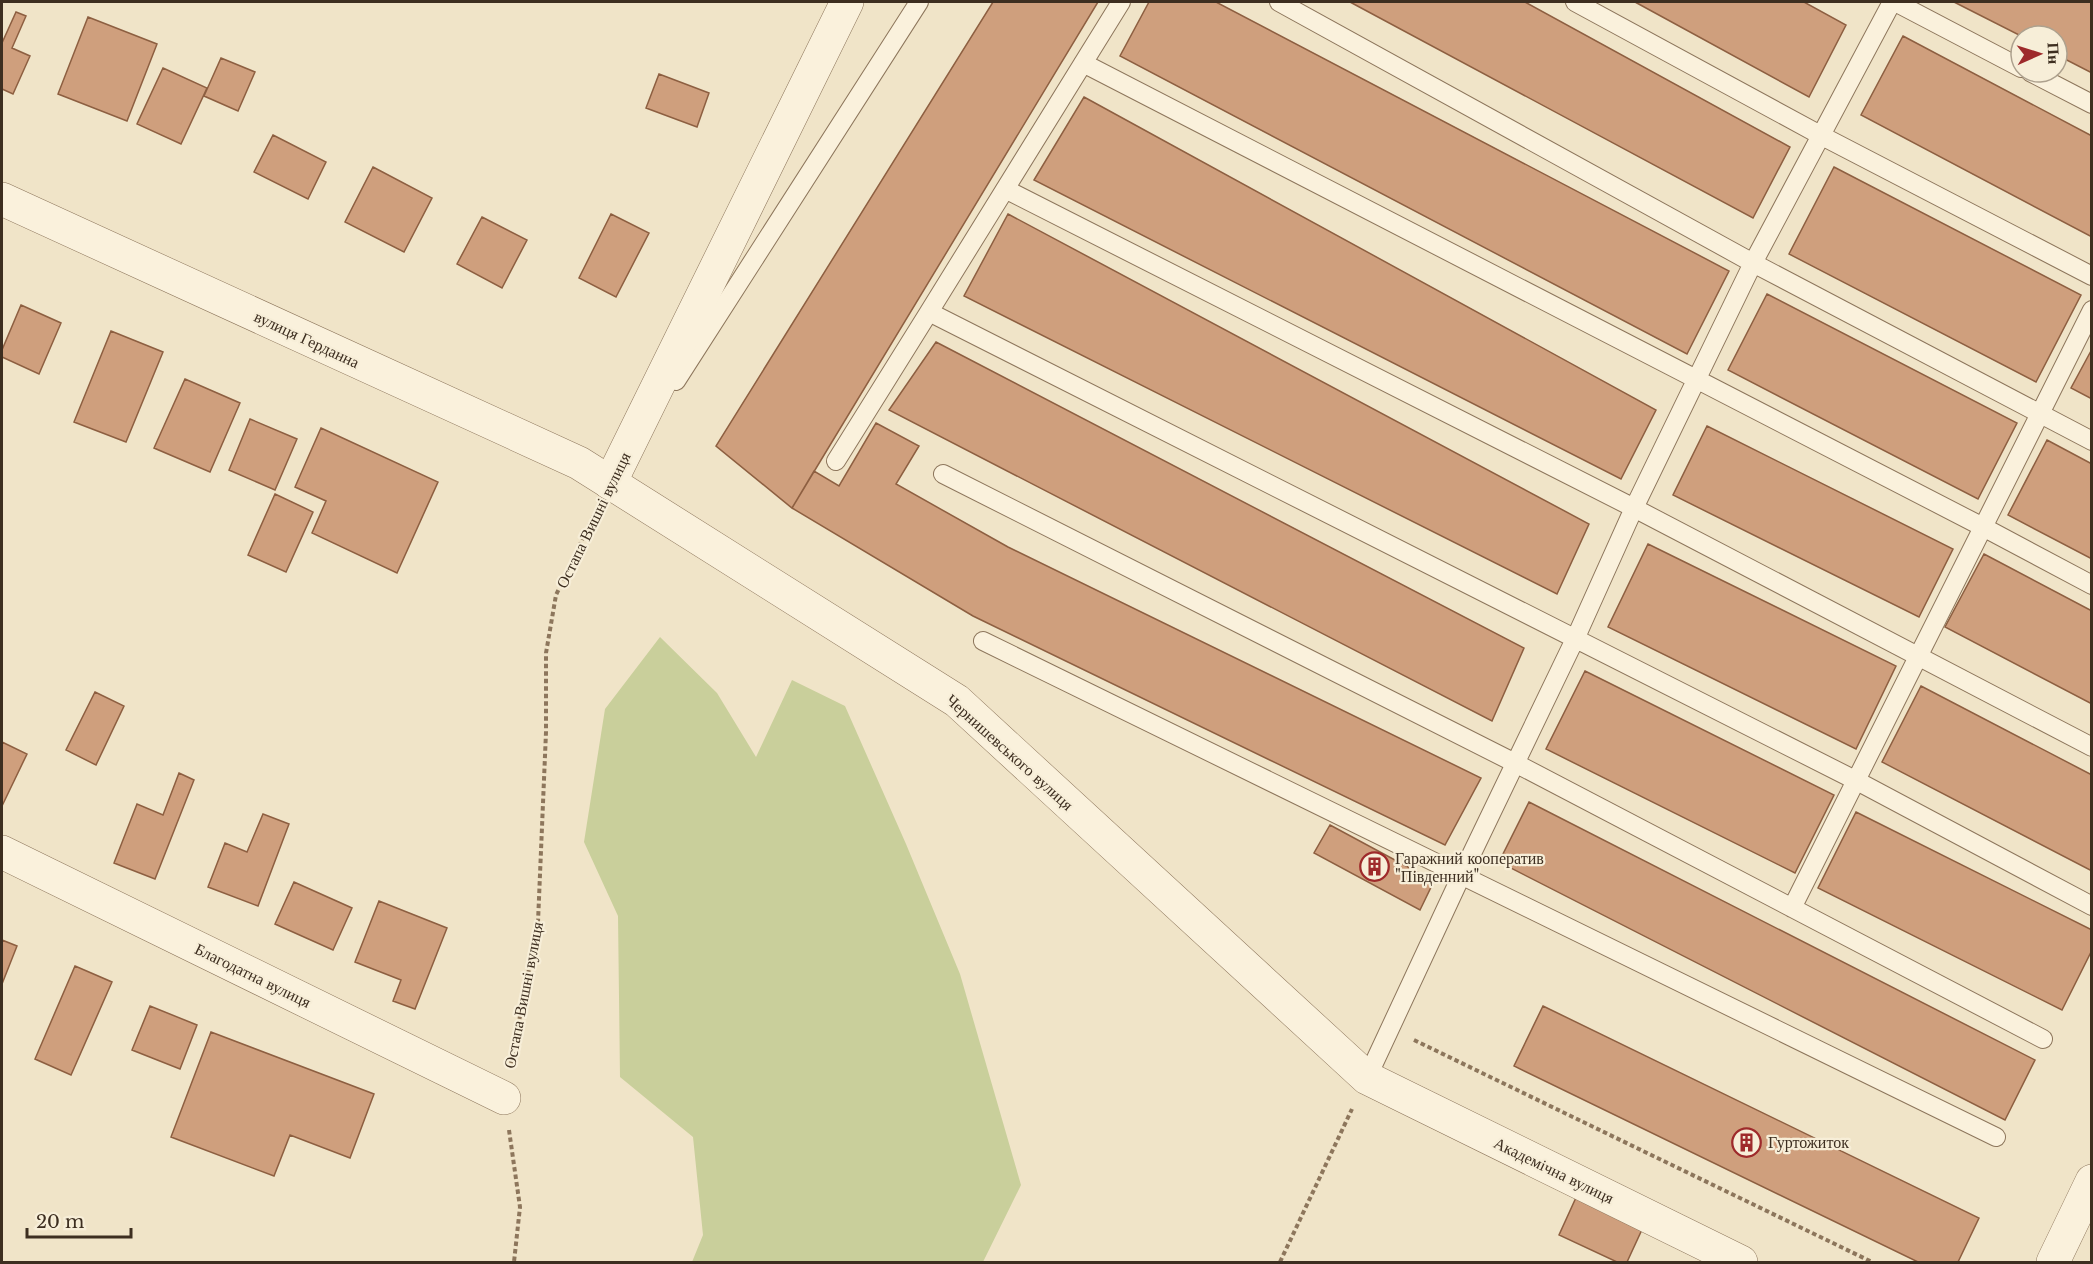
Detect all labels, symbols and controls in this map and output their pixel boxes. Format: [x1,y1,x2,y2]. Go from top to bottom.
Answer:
north arrow [2009,24,2069,84]
text: Пн [2043,42,2065,65]
street label: вулиця Герданна [251,306,363,372]
street label: Остапа Вишні вулиця [551,448,635,591]
street label: Чернишевського вулиця [942,690,1078,815]
place label: Гаражний кооператив "Південний" [1395,848,1544,886]
building icon: Гаражний кооператив "Південний" [1358,851,1390,883]
street label: Остапа Вишні вулиця [499,919,547,1070]
street label: Благодатна вулиця [192,938,315,1012]
building icon: Гуртожиток [1731,1126,1763,1158]
street label: Академічна вулиця [1491,1132,1618,1208]
place label: Гуртожиток [1768,1132,1849,1152]
scale bar [27,1201,130,1239]
text: 20 m [36,1211,84,1233]

